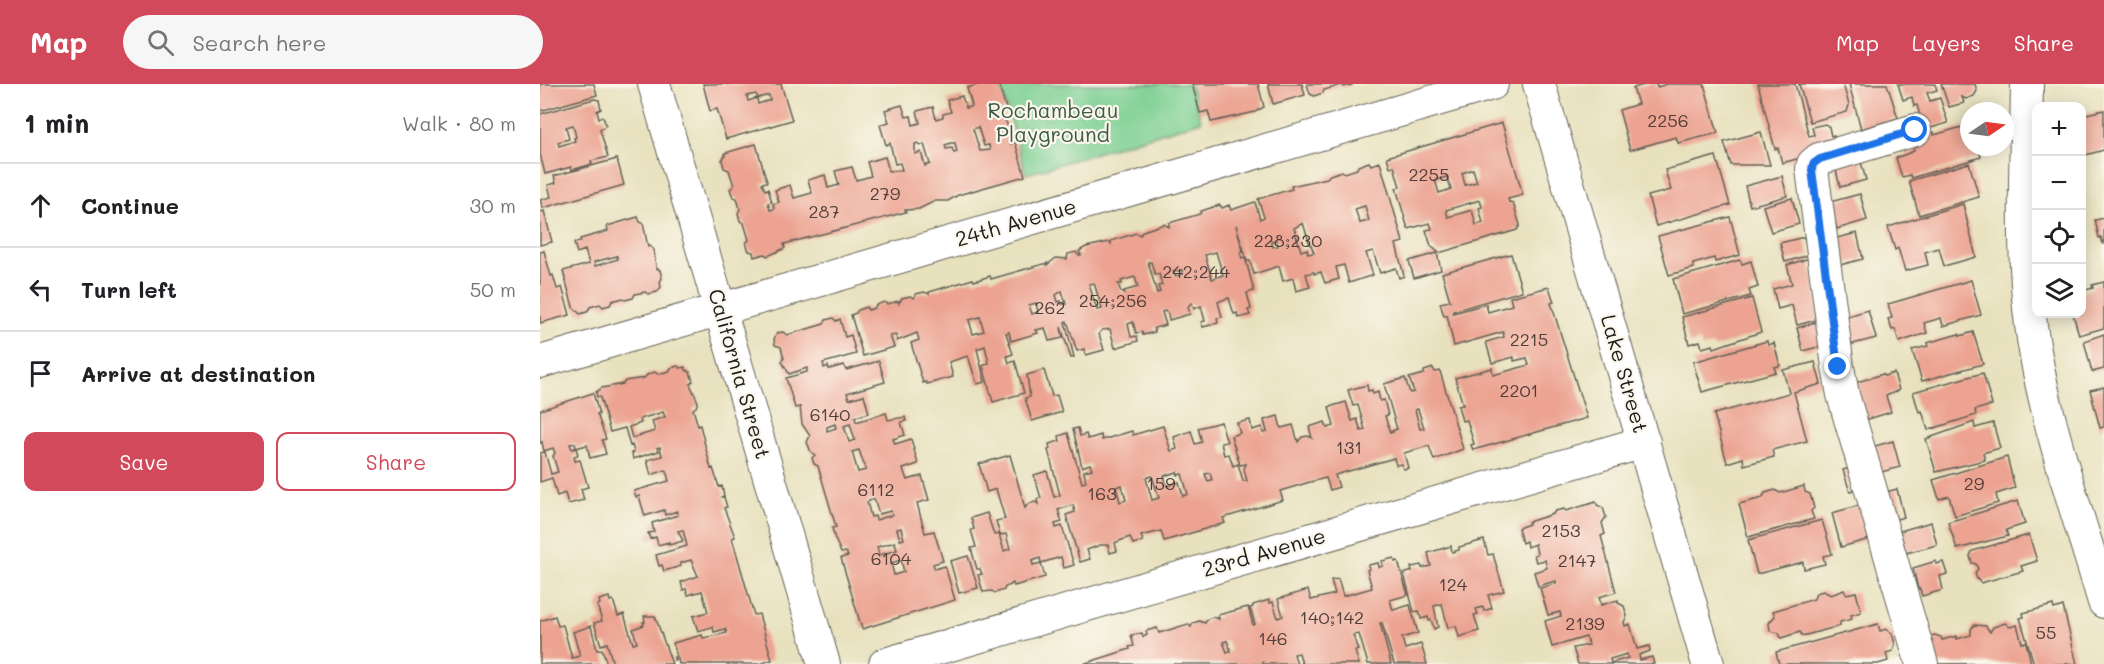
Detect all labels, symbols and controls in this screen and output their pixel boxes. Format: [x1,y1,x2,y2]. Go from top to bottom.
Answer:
search box [123,15,543,69]
text: Map [30,24,87,60]
icon: search [144,26,177,59]
text: Search here [192,28,326,57]
text: Map [1836,29,1879,56]
text: Layers [1912,29,1981,56]
text: Share [2014,29,2074,56]
park label: Rochambeau Playground [988,96,1118,147]
north arrow [1960,102,2014,156]
map controls [2032,102,2086,318]
button: + [2032,102,2086,156]
text: 1 min [24,106,89,140]
house number: 2256 [1647,108,1689,132]
text: Walk · 80 m [402,110,516,136]
route start [1901,116,1927,142]
button: − [2032,156,2086,210]
house number: 2255 [1408,162,1450,186]
house number: 279 [870,181,901,205]
icon: ahead [24,189,57,222]
text: Continue [81,191,179,220]
street label: 24th Avenue [952,191,1079,252]
text: 30 m [470,192,516,218]
house number: 287 [809,199,839,223]
button: locate [2032,210,2086,264]
house number: 228;230 [1254,228,1322,252]
house number: 242;244 [1162,259,1230,283]
button: layers [2032,264,2086,318]
icon: left [24,273,57,306]
text: Turn left [81,275,177,304]
text: 50 m [470,276,516,302]
street label: California Street [703,285,778,462]
house number: 254;256 [1079,288,1147,312]
house number: 262 [1035,295,1065,319]
street label: Lake Street [1596,311,1655,436]
house number: 2215 [1510,327,1548,351]
route end [1824,353,1850,379]
icon: arrive [24,357,57,390]
text: Arrive at destination [81,359,316,388]
house number: 2201 [1499,378,1539,402]
house number: 6140 [810,402,850,426]
button: Save [24,432,264,491]
button: Share [276,432,516,491]
house number: 131 [1336,435,1362,459]
house number: 159 [1146,471,1176,495]
house number: 29 [1964,471,1985,495]
house number: 6112 [858,477,895,501]
house number: 163 [1087,481,1117,505]
house number: 2153 [1541,518,1581,542]
street label: 23rd Avenue [1199,521,1328,582]
house number: 6104 [871,546,912,570]
house number: 2147 [1558,548,1596,572]
house number: 124 [1439,572,1468,596]
house number: 140;142 [1300,605,1364,629]
house number: 2139 [1565,611,1605,635]
house number: 55 [2036,620,2057,644]
house number: 146 [1258,626,1288,650]

